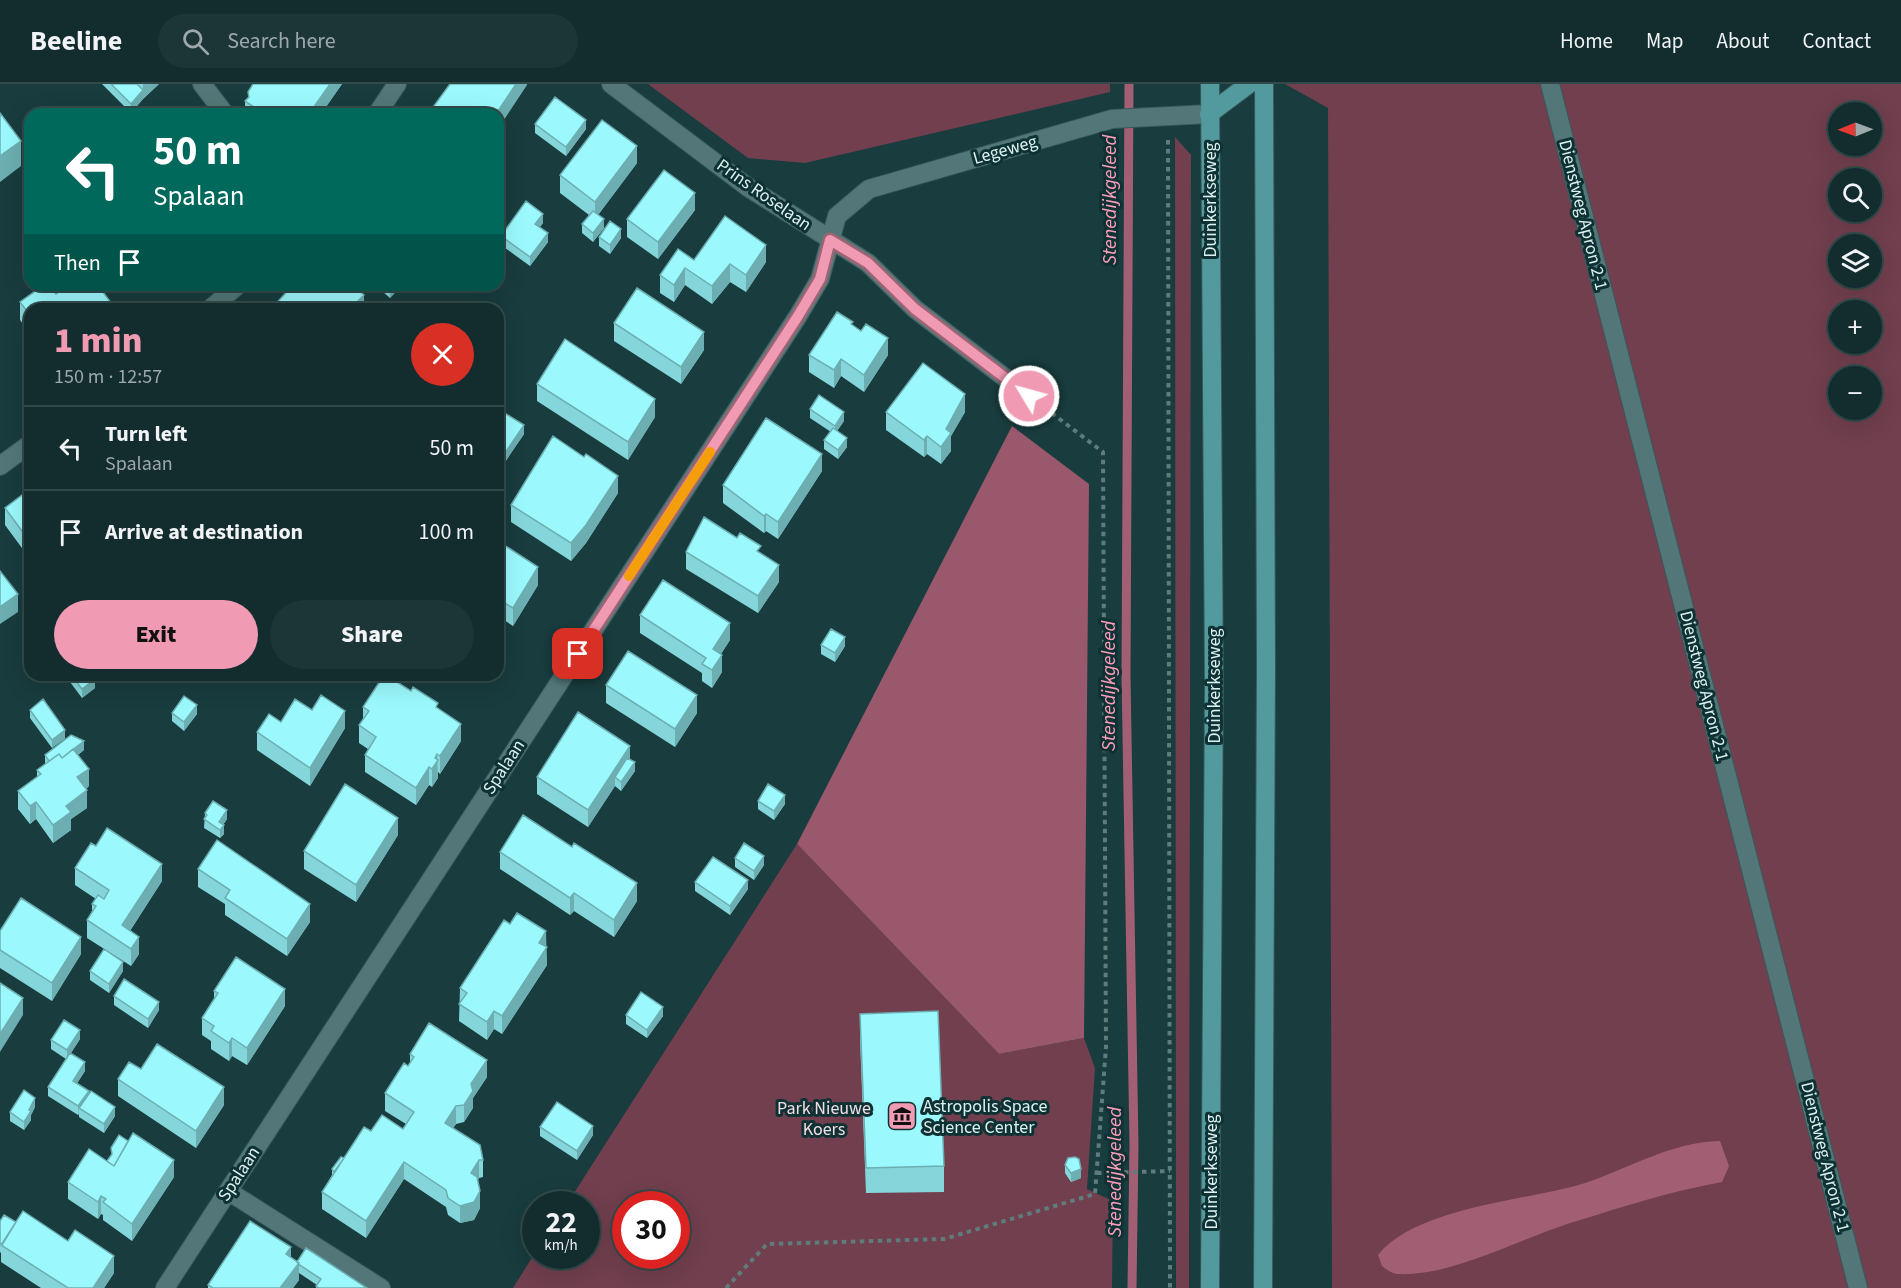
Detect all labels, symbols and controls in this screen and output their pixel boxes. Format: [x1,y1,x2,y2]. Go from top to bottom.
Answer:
search box [158,14,578,68]
text: Beeline [30,21,122,61]
icon: search [179,25,212,58]
text: Search here [227,25,336,57]
text: Home [1560,26,1613,56]
text: Map [1646,26,1684,56]
text: About [1717,26,1769,56]
text: Contact [1802,26,1871,56]
north arrow [1828,102,1882,156]
map controls [1828,102,1882,420]
text: 50 m [153,121,242,181]
street label: Legeweg [970,129,1040,171]
icon: left [54,132,132,210]
water label: Stenedijkgeleed [1096,133,1124,265]
street label: Dienstweg Apron 2-1 [1552,137,1614,293]
street label: Duinkerkseweg [1198,142,1223,258]
street label: Prins Roselaan [711,153,817,237]
button: search [1828,168,1882,222]
text: Spalaan [153,177,245,216]
button: layers [1828,234,1882,288]
icon: arrive [113,246,146,279]
text: Then [54,247,101,279]
button: + [1828,300,1882,354]
text: 1 min [54,315,142,366]
button: close [411,323,474,386]
text: 150 m · 12:57 [54,363,162,391]
position arrow [997,364,1061,428]
button: − [1828,366,1882,420]
text: Turn left [105,418,187,450]
icon: left [54,432,87,465]
text: 50 m [429,432,474,464]
text: Spalaan [105,450,173,478]
icon: arrive [54,516,87,549]
text: Arrive at destination [105,516,303,548]
text: 100 m [419,516,474,548]
button: Exit [54,600,258,669]
button: Share [270,600,474,669]
street label: Dienstweg Apron 2-1 [1673,608,1735,764]
water label: Stenedijkgeleed [1095,619,1123,751]
pin [552,628,603,679]
street label: Duinkerkseweg [1202,628,1227,744]
icon: arrive [561,637,594,670]
street label: Spalaan [477,735,531,799]
street label: Dienstweg Apron 2-1 [1794,1079,1856,1235]
place label: Astropolis Space Science Center [923,1094,1047,1140]
park label: Park Nieuwe Koers [777,1096,871,1142]
museum icon: Astropolis Space Science Center [886,1100,918,1132]
water label: Stenedijkgeleed [1101,1105,1129,1237]
street label: Duinkerkseweg [1199,1114,1224,1230]
street label: Spalaan [212,1142,266,1206]
speed limit sign: 30 [612,1191,690,1269]
text: 22 [545,1201,577,1244]
text: km/h [544,1235,578,1256]

